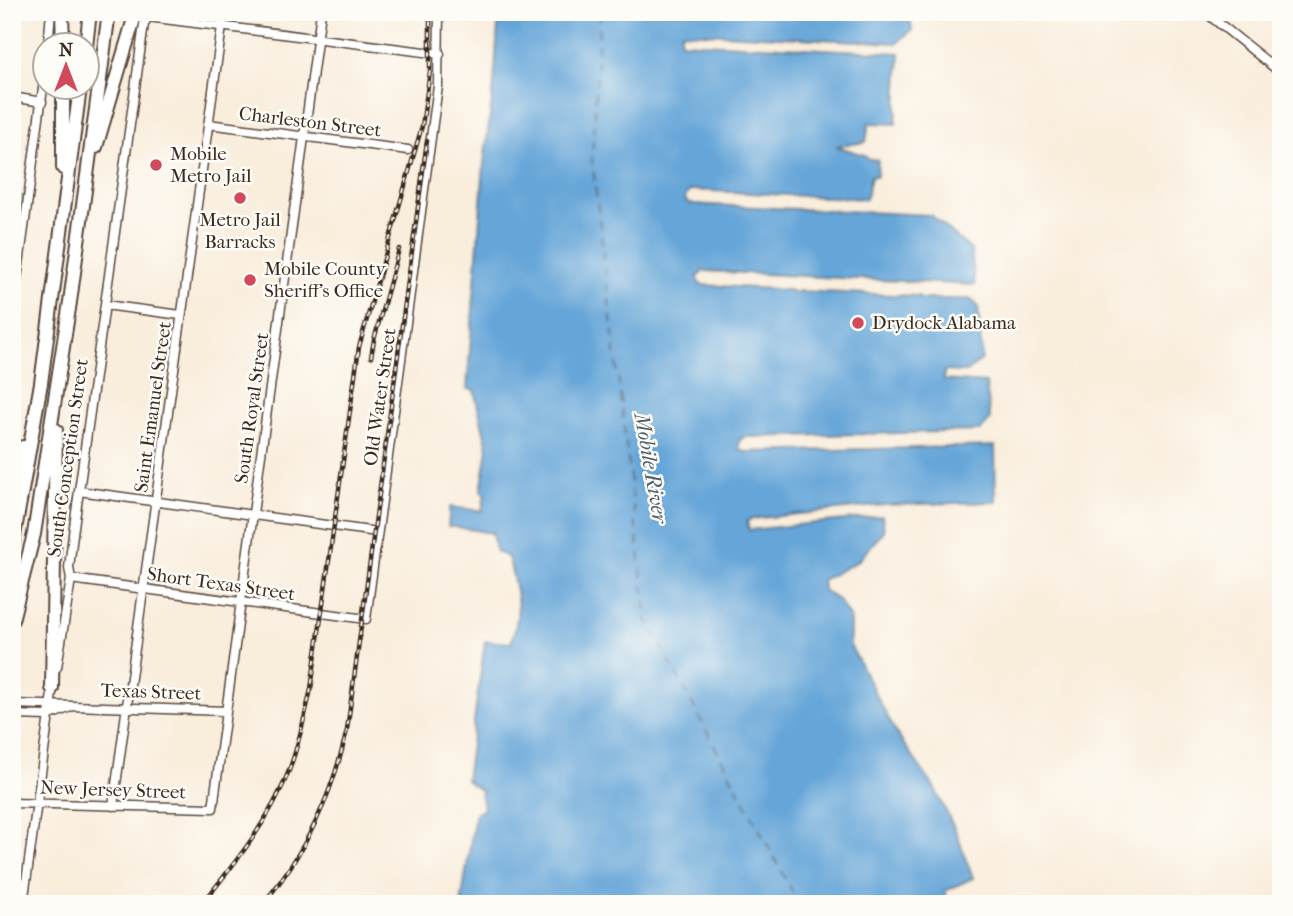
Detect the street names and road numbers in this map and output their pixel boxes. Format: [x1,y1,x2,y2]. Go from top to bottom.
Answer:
street label: Charleston Street [238,102,383,142]
street label: Saint Emanuel Street [130,320,176,494]
street label: Old Water Street [359,326,401,467]
street label: South Royal Street [231,331,274,485]
street label: South Conception Street [43,357,93,558]
street label: Short Texas Street [146,563,297,605]
street label: Texas Street [100,679,202,705]
street label: New Jersey Street [40,776,187,804]

